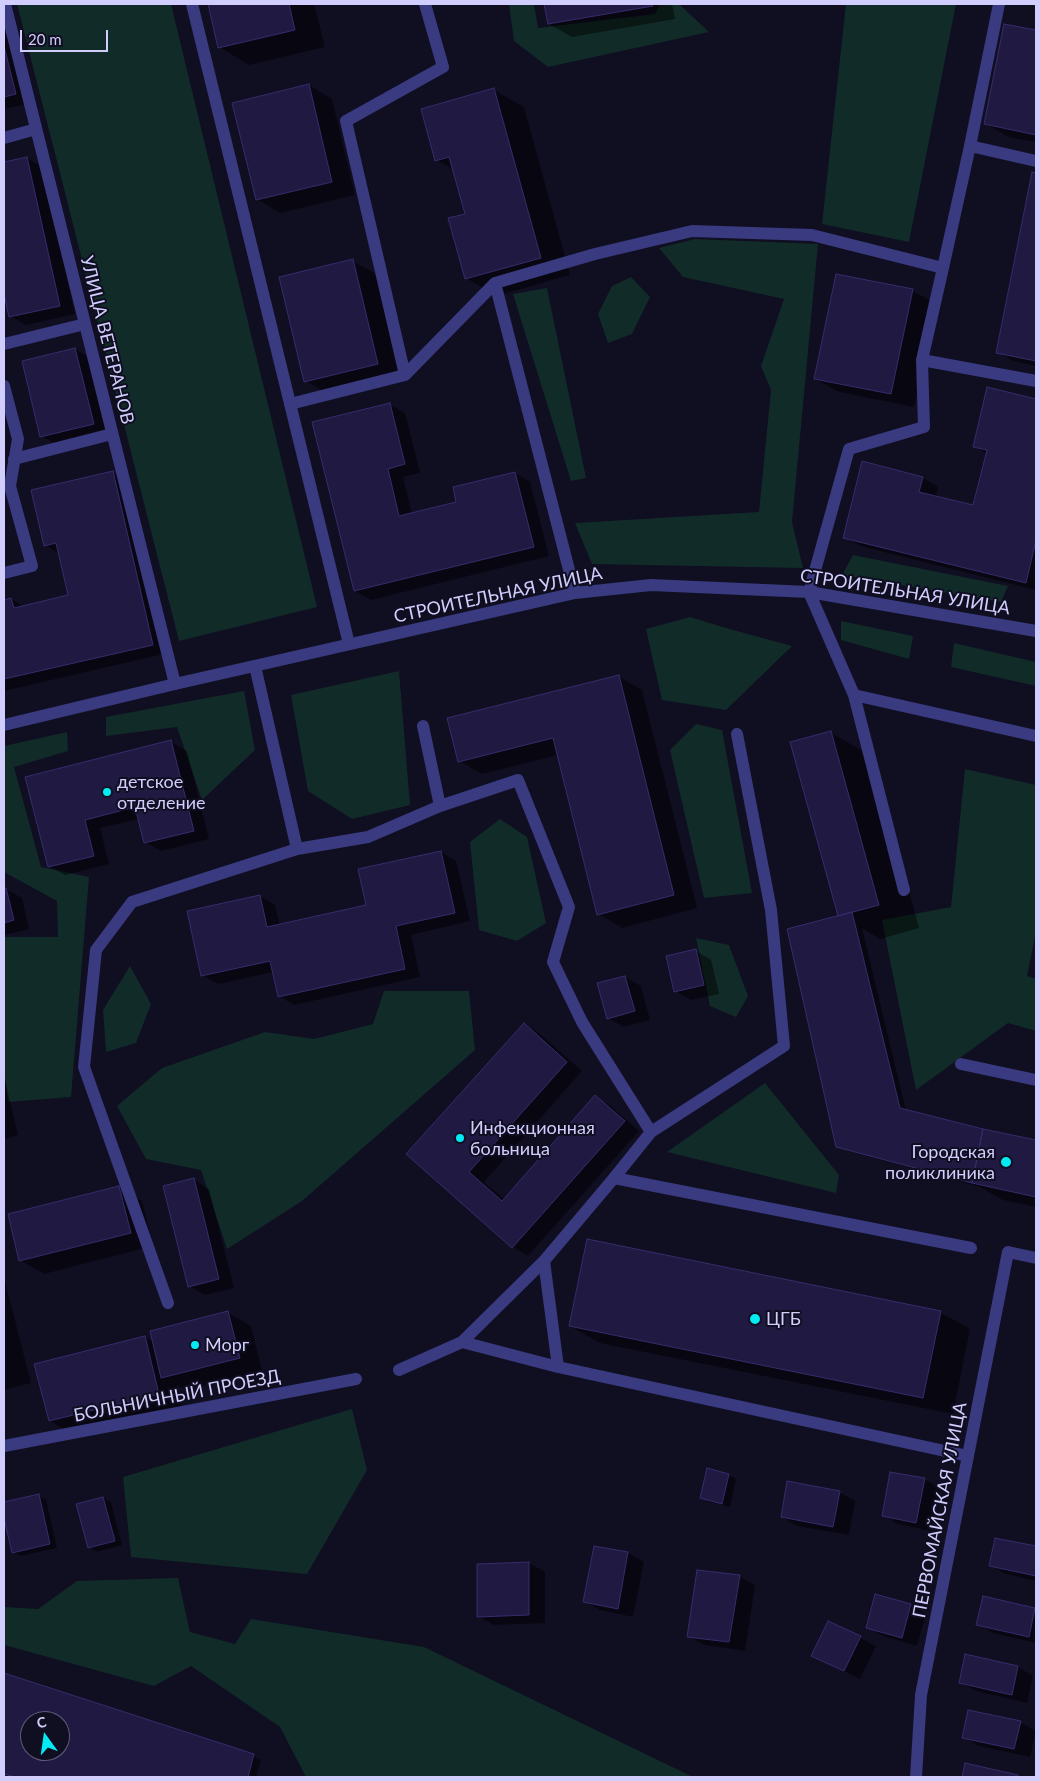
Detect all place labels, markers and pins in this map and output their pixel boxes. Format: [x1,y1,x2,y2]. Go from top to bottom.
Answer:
place label: детское отделение [117,771,205,814]
marker: детское отделение [101,786,113,798]
place label: Инфекционная больница [470,1117,595,1160]
marker: Инфекционная больница [454,1132,466,1144]
place label: Городская поликлиника [885,1141,995,1184]
marker: Городская поликлиника [999,1155,1013,1169]
place label: ЦГБ [766,1308,801,1330]
marker: ЦГБ [748,1312,762,1326]
place label: Морг [205,1334,249,1356]
marker: Морг [189,1339,201,1351]

